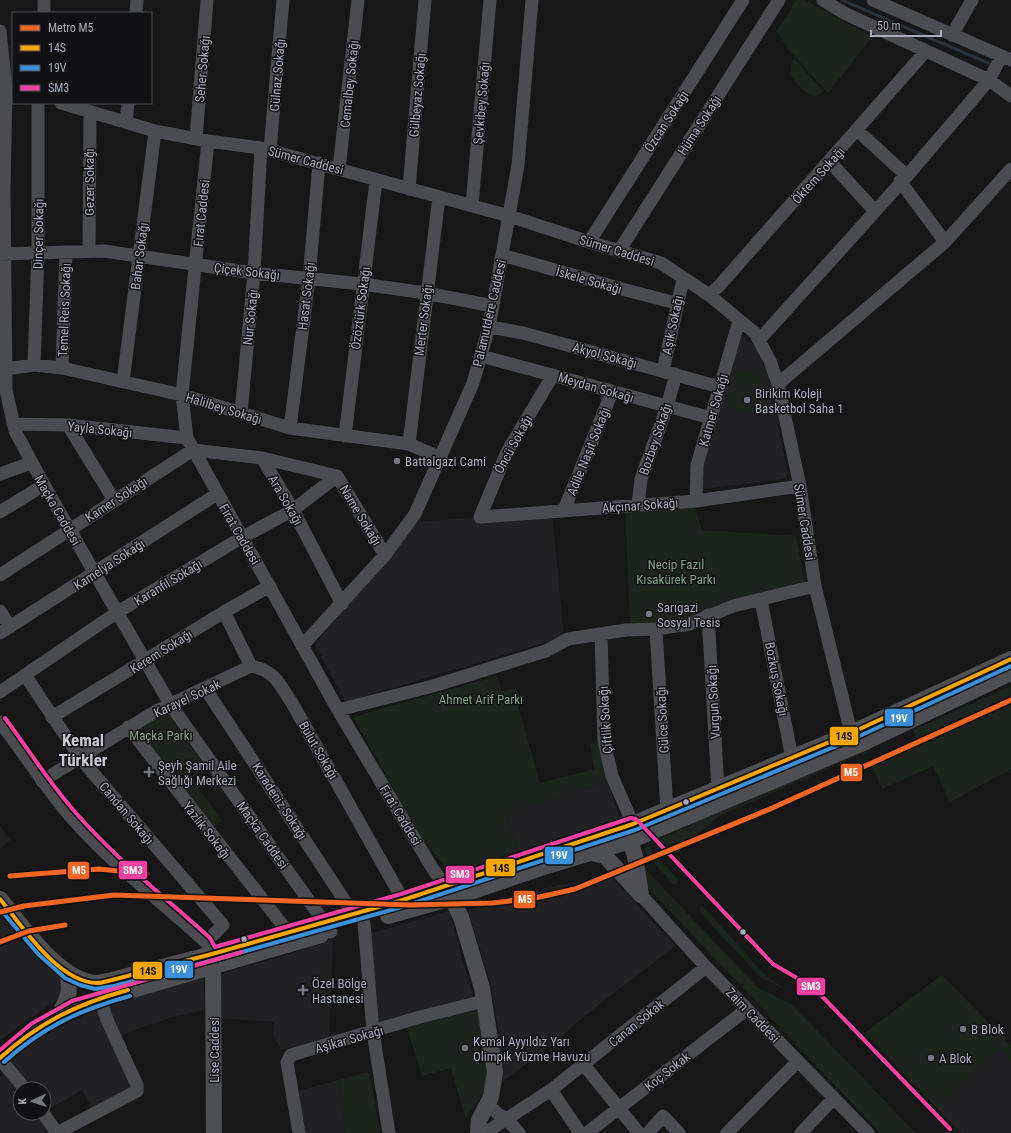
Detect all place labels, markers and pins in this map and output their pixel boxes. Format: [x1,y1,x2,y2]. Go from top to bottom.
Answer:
place label: Birikim Koleji Basketbol Saha 1 [755,386,844,416]
marker: Birikim Koleji Basketbol Saha 1 [742,395,752,405]
place label: Battalgazi Cami [405,454,486,469]
marker: Battalgazi Cami [392,456,402,466]
place label: Sarıgazi Sosyal Tesis [657,600,721,630]
marker: Sarıgazi Sosyal Tesis [644,609,654,619]
place label: Şeyh Şamil Aile Sağlığı Merkezi [158,758,237,788]
marker: Şeyh Şamil Aile Sağlığı Merkezi [143,766,155,778]
unlabelled marker [681,797,691,807]
unlabelled marker [738,927,748,937]
unlabelled marker [239,934,249,944]
place label: Özel Bölge Hastanesi [312,976,367,1006]
marker: Özel Bölge Hastanesi [297,984,309,996]
place label: B Blok [971,1022,1004,1037]
marker: B Blok [958,1024,968,1034]
place label: Kemal Ayyıldız Yarı Olimpik Yüzme Havuzu [473,1034,590,1064]
marker: Kemal Ayyıldız Yarı Olimpik Yüzme Havuzu [460,1043,470,1053]
place label: A Blok [939,1051,972,1066]
marker: A Blok [926,1053,936,1063]

